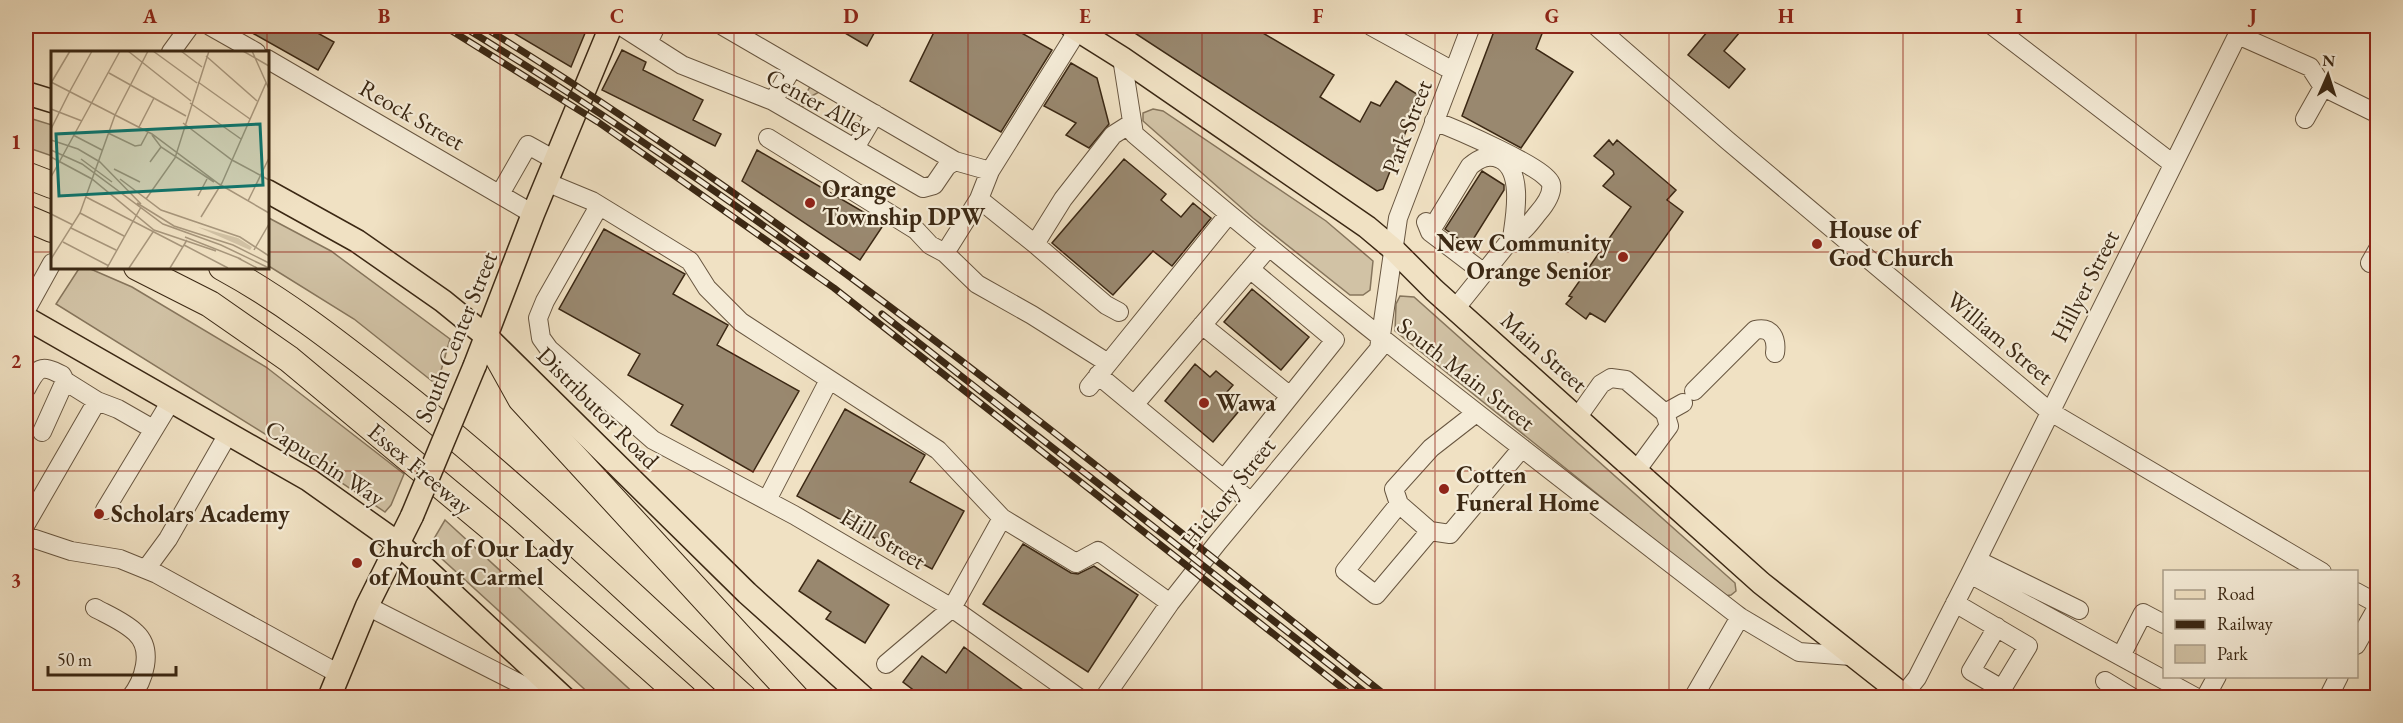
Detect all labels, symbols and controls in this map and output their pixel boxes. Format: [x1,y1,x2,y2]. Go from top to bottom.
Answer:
text: A [142,3,158,29]
text: B [378,3,390,29]
text: C [610,3,624,29]
text: D [843,3,859,29]
text: E [1079,3,1091,29]
text: F [1313,3,1324,29]
text: G [1545,3,1559,29]
text: H [1778,3,1794,29]
text: I [2015,3,2023,29]
text: J [2247,3,2257,29]
north arrow [2298,45,2358,105]
text: N [2322,50,2336,71]
inset map [51,51,268,268]
street label: Center Alley [761,61,878,145]
street label: Reock Street [354,72,471,157]
street label: Park Street [1374,75,1439,178]
text: 1 [11,129,21,155]
place label: Orange Township DPW [822,173,986,232]
marker: Orange Township DPW [803,196,817,210]
place label: House of God Church [1829,214,1954,273]
street label: Hillyer Street [2043,224,2126,347]
place label: New Community Orange Senior [1436,227,1611,287]
marker: House of God Church [1810,237,1824,251]
street label: South Center Street [407,246,504,427]
marker: New Community Orange Senior [1616,250,1630,264]
street label: William Street [1940,284,2061,392]
street label: Main Street [1494,304,1595,399]
street label: South Main Street [1391,310,1542,438]
street label: Distributor Road [531,340,667,476]
text: 2 [11,348,22,374]
place label: Wawa [1216,387,1276,418]
marker: Wawa [1197,396,1211,410]
street label: Capuchin Way [260,412,391,513]
street label: Essex Freeway [361,416,480,522]
street label: Hickory Street [1173,430,1282,555]
place label: Cotten Funeral Home [1456,459,1599,518]
marker: Cotten Funeral Home [1437,482,1451,496]
place label: Scholars Academy [111,498,290,530]
street label: Hill Street [835,501,932,576]
marker: Scholars Academy [92,507,106,521]
place label: Church of Our Lady of Mount Carmel [369,533,574,592]
marker: Church of Our Lady of Mount Carmel [350,556,364,570]
text: 3 [11,567,21,593]
legend [2163,570,2358,678]
text: Road [2217,582,2256,605]
text: Railway [2217,612,2273,635]
scale bar [48,639,176,677]
text: Park [2217,642,2248,665]
text: 50 m [57,648,92,671]

